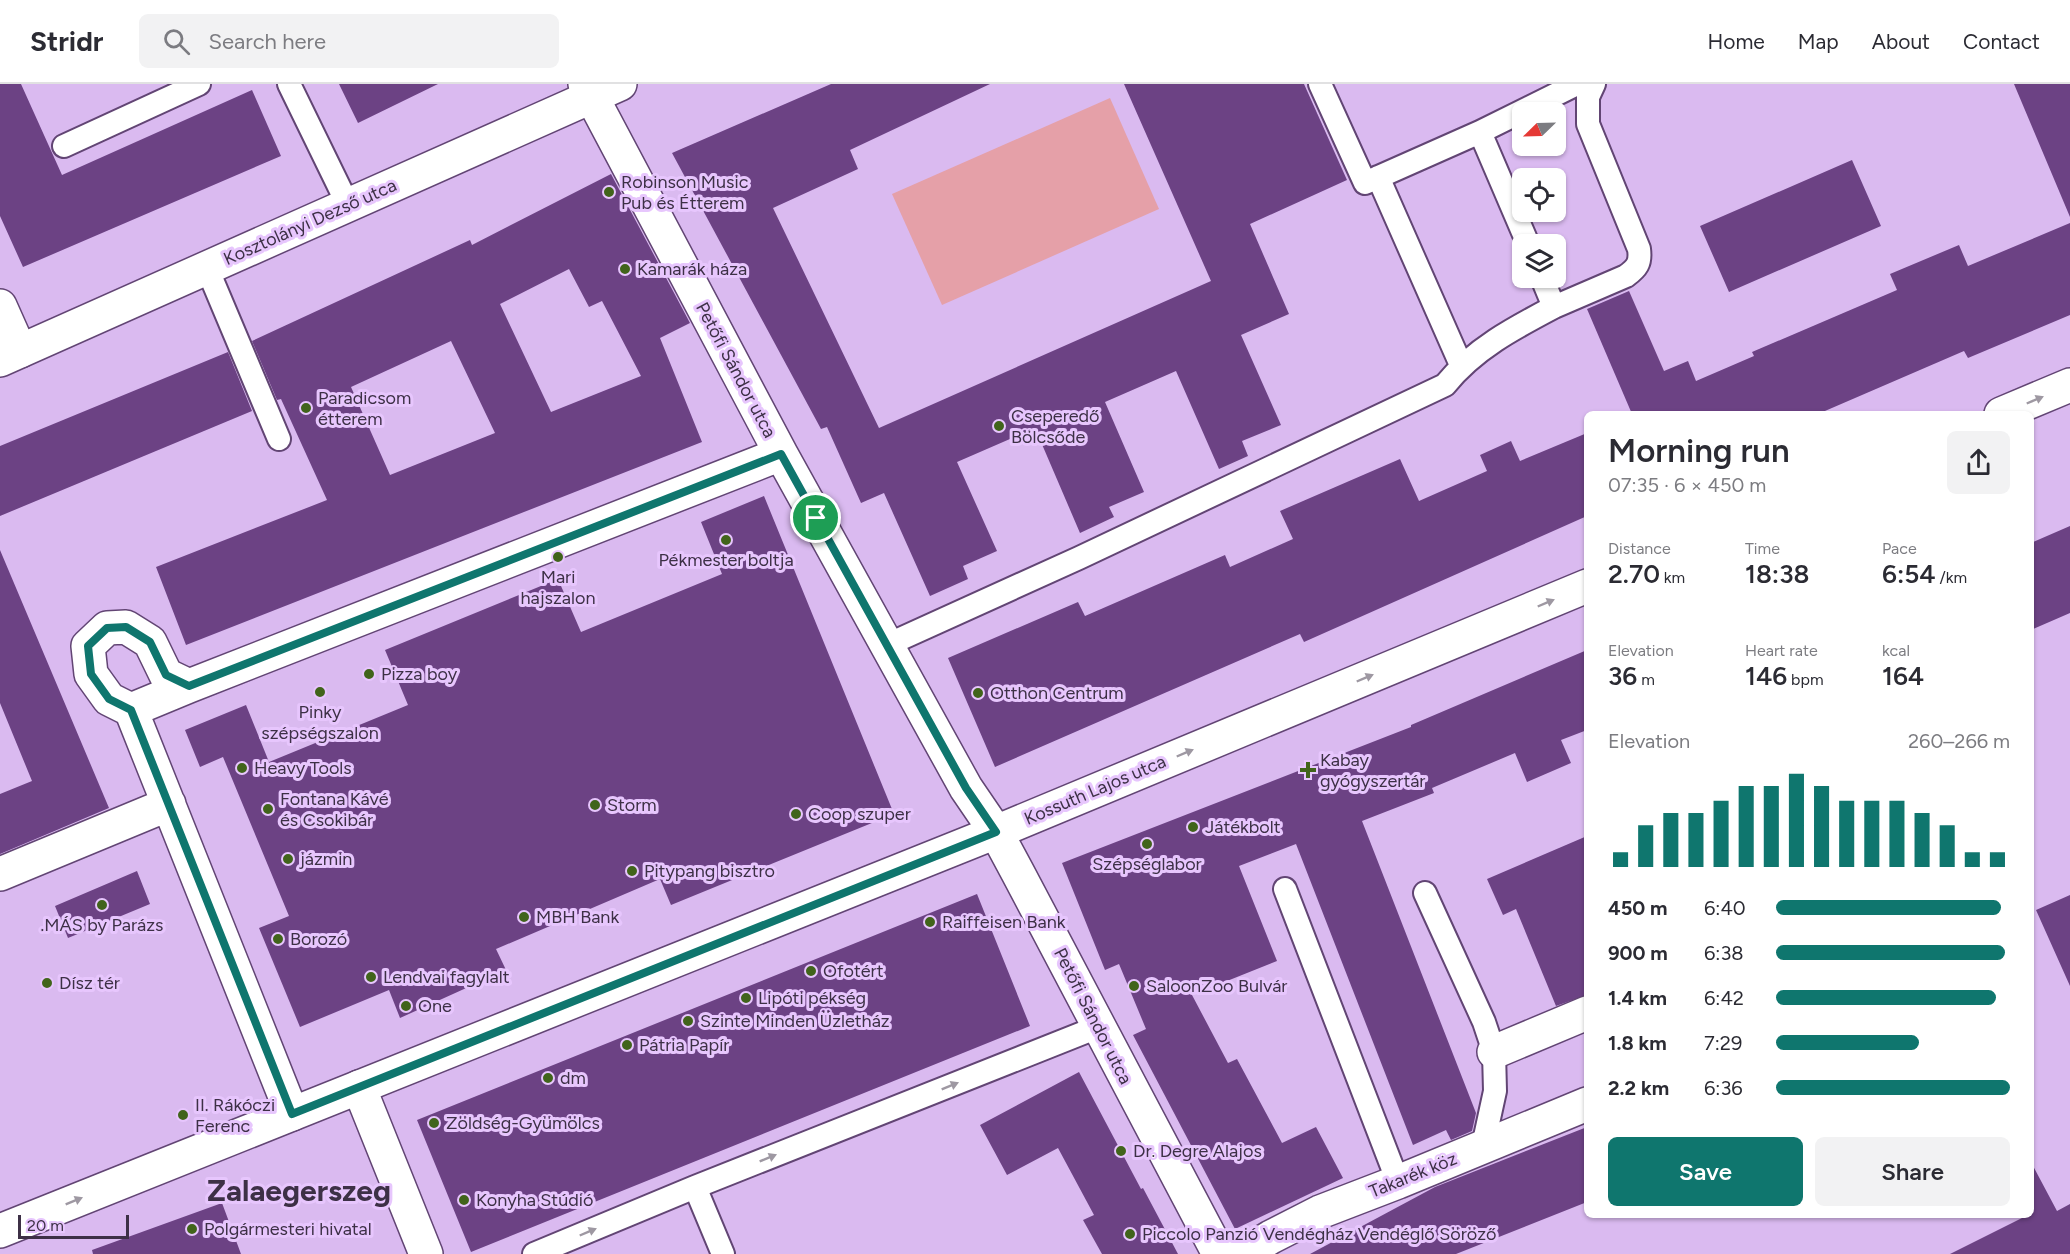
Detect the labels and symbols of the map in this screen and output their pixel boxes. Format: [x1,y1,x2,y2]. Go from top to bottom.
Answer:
north arrow [1512,102,1566,156]
place label: Robinson Music Pub és Étterem [621,171,749,214]
street label: Kosztolányi Dezső utca [220,174,400,270]
marker: Robinson Music Pub és Étterem [602,185,616,199]
place label: Kamarák háza [637,258,747,280]
marker: Kamarák háza [618,262,632,276]
street label: Petőfi Sándor utca [691,299,781,441]
place label: Paradicsom étterem [318,387,411,430]
one-way arrow [2027,395,2045,405]
marker: Paradicsom étterem [299,401,313,415]
place label: Cseperedő Bölcsőde [1011,405,1100,448]
marker: Cseperedő Bölcsőde [992,419,1006,433]
pin [790,492,841,543]
marker: Pékmester boltja [719,533,733,547]
place label: Pékmester boltja [658,549,794,571]
marker: Mari hajszalon [551,550,565,564]
place label: Mari hajszalon [521,566,595,609]
one-way arrow [1537,598,1555,608]
place label: Pizza boy [381,663,458,685]
marker: Pizza boy [362,667,376,681]
one-way arrow [1357,673,1375,683]
place label: Otthon Centrum [990,682,1124,704]
marker: Pinky szépségszalon [313,685,327,699]
marker: Otthon Centrum [971,686,985,700]
place label: Pinky szépségszalon [261,701,379,744]
one-way arrow [1177,748,1195,758]
place label: Kabay gyógyszertár [1320,749,1425,792]
street label: Kossuth Lajos utca [1021,750,1169,830]
place label: Heavy Tools [254,757,352,779]
marker: Heavy Tools [235,761,249,775]
marker: Kabay gyógyszertár [1301,763,1315,777]
place label: Fontana Kávé és Csokibár [280,788,389,831]
place label: Storm [607,794,657,816]
marker: Storm [588,798,602,812]
marker: Fontana Kávé és Csokibár [261,802,275,816]
place label: Coop szuper [808,803,911,825]
marker: Coop szuper [789,807,803,821]
place label: Játékbolt [1205,816,1281,838]
marker: Játékbolt [1186,820,1200,834]
marker: Szépséglabor [1140,837,1154,851]
place label: jázmin [299,848,352,870]
marker: jázmin [281,852,295,866]
place label: Szépséglabor [1092,853,1202,875]
place label: Pitypang bisztro [644,860,775,882]
marker: Pitypang bisztro [625,864,639,878]
marker: .MÁS by Parázs [95,898,109,912]
place label: MBH Bank [536,906,619,928]
marker: MBH Bank [517,910,531,924]
place label: Raiffeisen Bank [942,911,1066,933]
place label: .MÁS by Parázs [41,914,163,936]
marker: Raiffeisen Bank [923,915,937,929]
place label: Borozó [290,928,347,950]
marker: Borozó [271,932,285,946]
street label: Petőfi Sándor utca [1049,944,1137,1088]
place label: Ofotért [823,960,884,982]
marker: Ofotért [804,964,818,978]
place label: Lendvai fagylalt [383,966,510,988]
marker: Lendvai fagylalt [364,970,378,984]
place label: Dísz tér [59,972,120,994]
place label: SaloonZoo Bulvár [1146,975,1287,997]
marker: Dísz tér [40,976,54,990]
marker: SaloonZoo Bulvár [1127,979,1141,993]
place label: Lipóti pékség [758,987,866,1009]
marker: Lipóti pékség [739,991,753,1005]
place label: One [418,995,452,1017]
marker: One [399,999,413,1013]
place label: Szinte Minden Üzletház [700,1010,890,1032]
marker: Szinte Minden Üzletház [681,1014,695,1028]
place label: Pátria Papír [639,1034,729,1056]
marker: Pátria Papír [620,1038,634,1052]
place label: dm [560,1067,586,1089]
marker: dm [541,1071,555,1085]
one-way arrow [941,1080,959,1090]
place label: II. Rákóczi Ferenc [195,1094,275,1137]
marker: II. Rákóczi Ferenc [176,1108,190,1122]
place label: Zöldség-Gyümölcs [446,1112,600,1134]
marker: Zöldség-Gyümölcs [427,1116,441,1130]
place label: Dr. Degre Alajos [1133,1140,1262,1162]
marker: Dr. Degre Alajos [1114,1144,1128,1158]
street label: Takarék köz [1366,1147,1460,1203]
one-way arrow [760,1153,778,1163]
district label: Zalaegerszeg [207,1172,391,1209]
place label: Konyha Stúdió [476,1189,593,1211]
marker: Konyha Stúdió [457,1193,471,1207]
one-way arrow [65,1196,83,1205]
scale bar [18,1212,129,1240]
place label: Polgármesteri hivatal [204,1218,372,1240]
marker: Polgármesteri hivatal [185,1222,199,1236]
place label: Piccolo Panzió Vendégház Vendéglő Söröző [1142,1223,1497,1245]
one-way arrow [579,1226,597,1236]
marker: Piccolo Panzió Vendégház Vendéglő Söröző [1123,1227,1137,1241]

